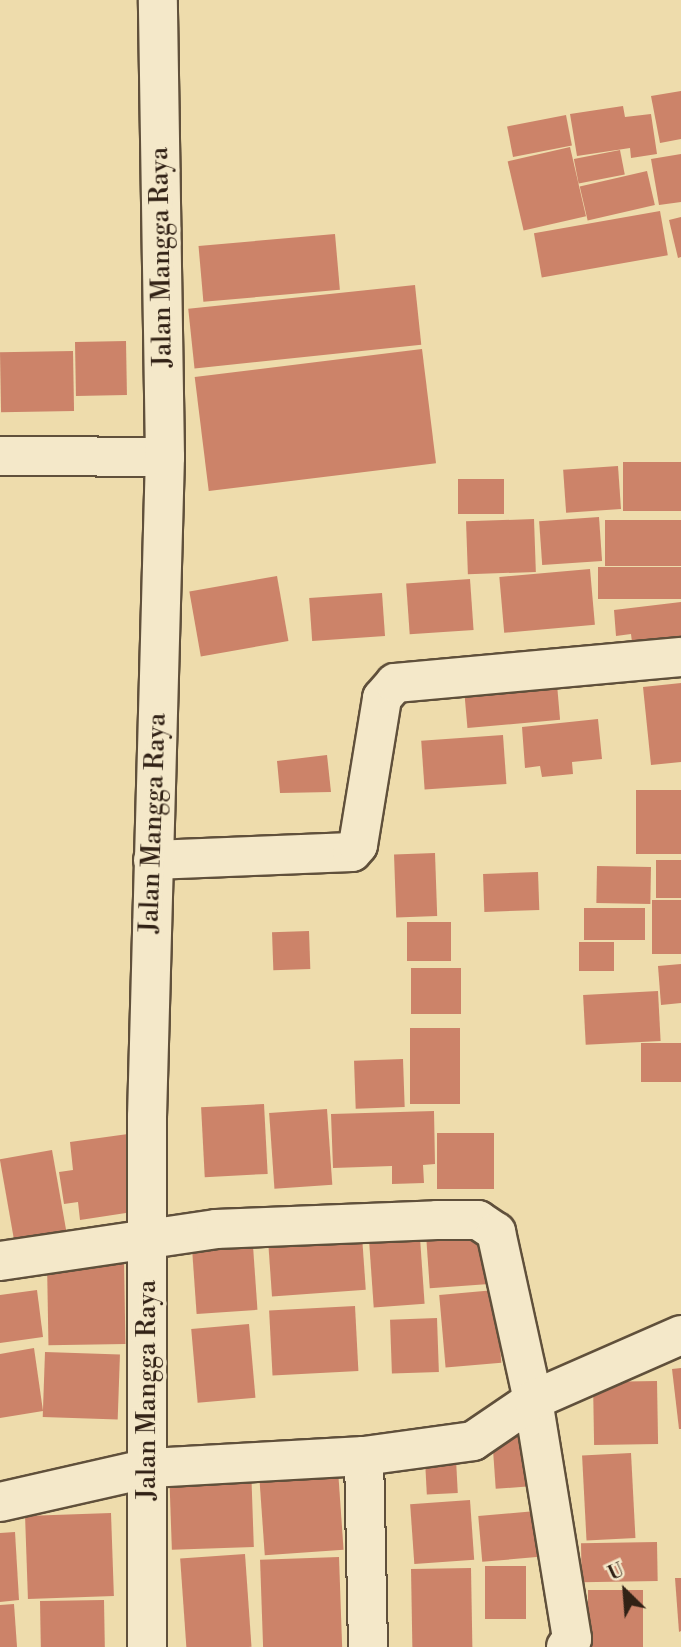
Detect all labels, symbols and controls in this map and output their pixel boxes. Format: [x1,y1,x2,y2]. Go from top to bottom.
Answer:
street label: Jalan Mangga Raya [144,147,180,367]
street label: Jalan Mangga Raya [135,712,173,934]
street label: Jalan Mangga Raya [132,1280,164,1500]
north arrow [590,1556,660,1626]
text: U [604,1558,628,1586]

